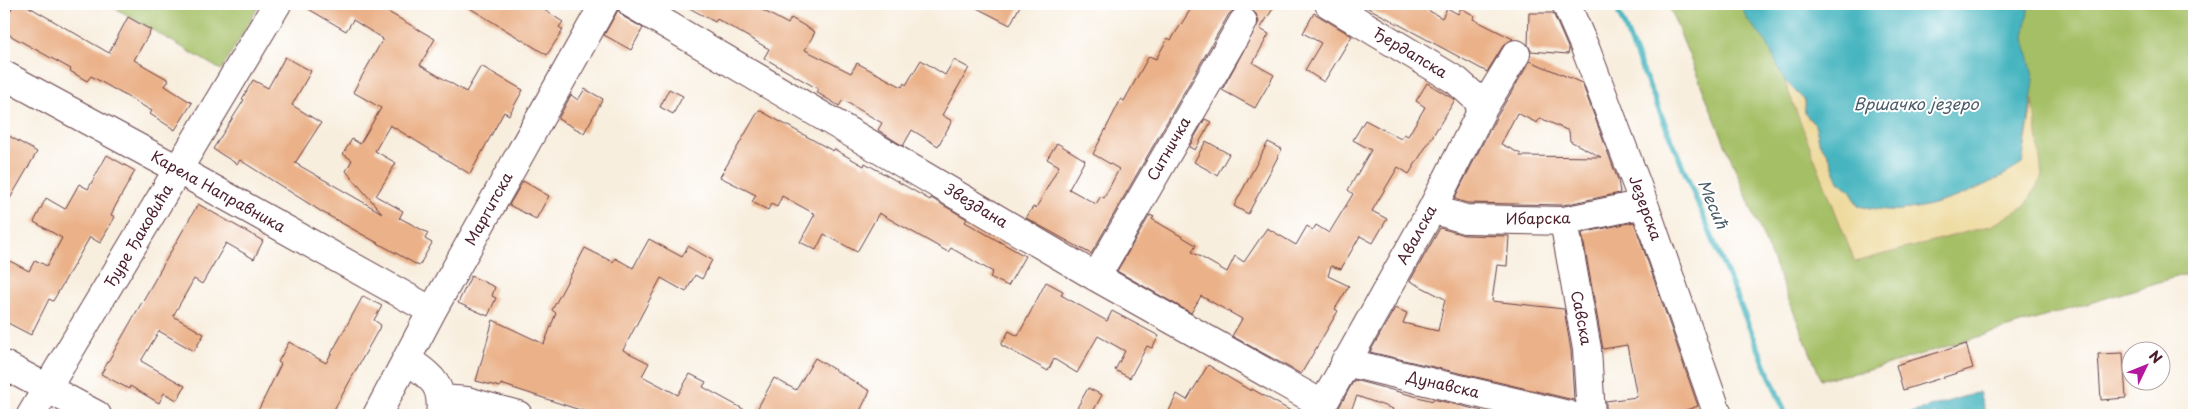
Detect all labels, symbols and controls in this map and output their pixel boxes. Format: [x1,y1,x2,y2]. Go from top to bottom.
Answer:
street label: Ђердапска [1369,20,1453,83]
water label: Вршачко језеро [1853,91,1979,115]
street label: Ситничка [1140,111,1196,185]
street label: Карела Направника [147,144,291,238]
street label: Маргитска [458,167,518,249]
street label: Језерска [1624,172,1669,244]
water label: Месић [1693,175,1736,233]
street label: Звездана [941,177,1013,233]
street label: Ђуре Ђаковића [98,179,178,291]
street label: Авалска [1390,200,1442,268]
street label: Ибарска [1505,205,1571,230]
street label: Савска [1566,289,1599,348]
north arrow [2120,342,2170,392]
text: N [2144,346,2167,368]
street label: Дунавска [1404,364,1483,403]

